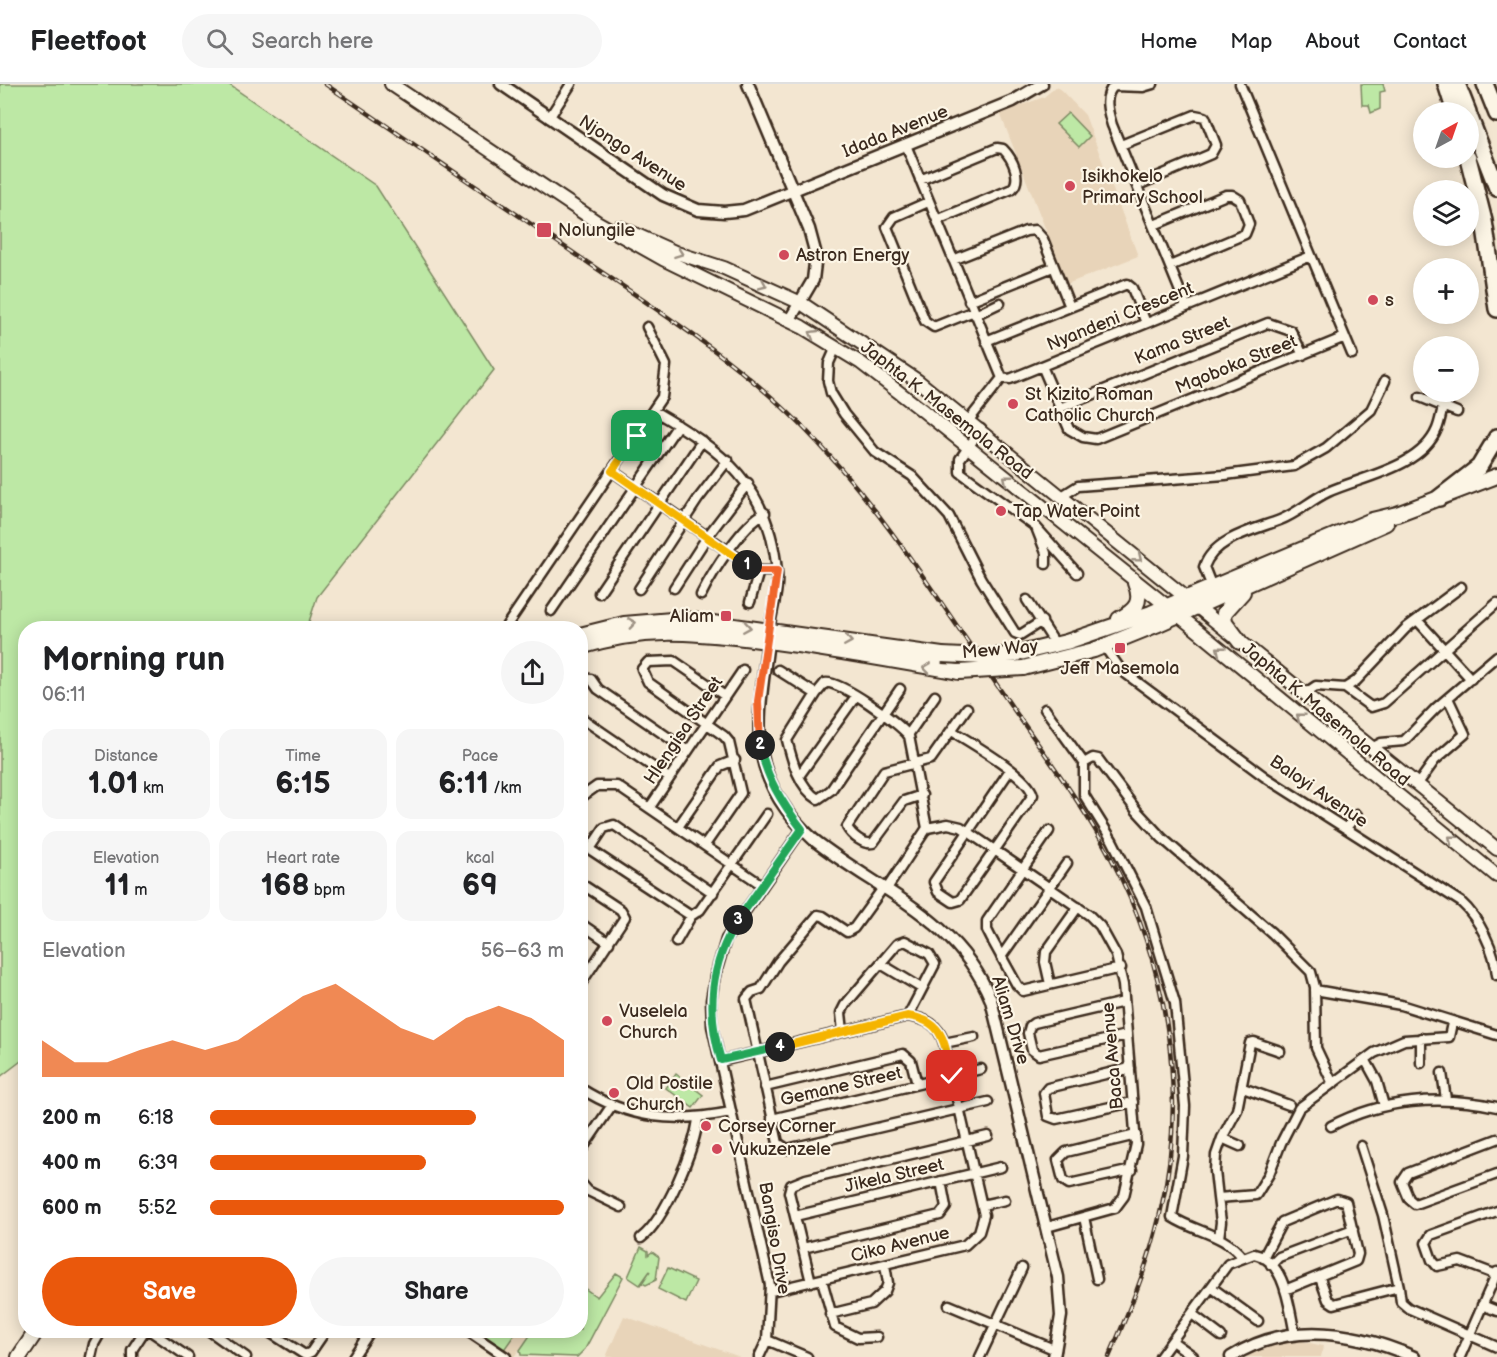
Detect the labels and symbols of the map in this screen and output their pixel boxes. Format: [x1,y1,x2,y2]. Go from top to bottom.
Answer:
street label: Idada Avenue [839,101,951,162]
north arrow [1413,102,1479,168]
street label: Njongo Avenue [575,111,691,196]
place label: Isikhokelo Primary School [1082,166,1203,208]
marker: Isikhokelo Primary School [1063,179,1077,193]
place label: Nolungile [558,220,635,241]
marker: Nolungile [535,221,553,239]
place label: Astron Energy [796,245,910,266]
one-way arrow [673,246,684,258]
marker: Astron Energy [777,248,791,262]
street label: Nyandeni Crescent [1044,277,1197,355]
one-way arrow [756,278,767,290]
place label: s [1385,290,1394,311]
marker: s [1366,293,1380,307]
street label: Kama Street [1132,312,1233,369]
one-way arrow [809,330,819,341]
street label: Mqoboka Street [1172,330,1300,398]
street label: Japhta K. Masemola Road [856,337,1037,484]
place label: St Kizito Roman Catholic Church [1025,384,1155,426]
marker: St Kizito Roman Catholic Church [1006,397,1020,411]
pin [611,410,662,461]
one-way arrow [1003,476,1014,487]
place label: Tap Water Point [1013,501,1140,522]
marker: Tap Water Point [994,504,1008,518]
pin: 1 [732,550,762,580]
one-way arrow [1131,551,1142,562]
place label: Aliam [670,606,714,627]
marker: Aliam [719,609,733,623]
one-way arrow [627,617,636,629]
one-way arrow [743,621,752,633]
one-way arrow [843,634,852,646]
street label: Mew Way [961,636,1040,663]
street label: Japhta K. Masemola Road [1237,638,1414,791]
marker: Jeff Masemola [1113,641,1127,655]
one-way arrow [1216,646,1227,657]
place label: Jeff Masemola [1061,658,1179,679]
one-way arrow [922,662,931,674]
street label: Hlengisa Street [640,672,727,788]
one-way arrow [1296,713,1307,724]
pin: 2 [745,730,775,760]
street label: Baloyi Avenue [1266,751,1372,832]
one-way arrow [1447,836,1458,847]
pin: 3 [723,905,753,935]
street label: Aliam Drive [987,973,1034,1067]
place label: Vuselela Church [619,1001,688,1043]
street label: Baca Avenue [1097,1001,1128,1110]
marker: Vuselela Church [600,1014,614,1028]
pin: 4 [765,1032,795,1062]
pin [926,1050,977,1101]
street label: Gemane Street [778,1062,904,1111]
place label: Old Postile Church [626,1073,713,1115]
marker: Old Postile Church [607,1086,621,1100]
place label: Corsey Corner [718,1116,836,1137]
marker: Corsey Corner [699,1119,713,1133]
place label: Vukuzenzele [729,1139,831,1160]
marker: Vukuzenzele [710,1142,724,1156]
street label: Jikela Street [842,1154,946,1197]
street label: Bangiso Drive [754,1180,795,1296]
street label: Ciko Avenue [849,1222,952,1267]

